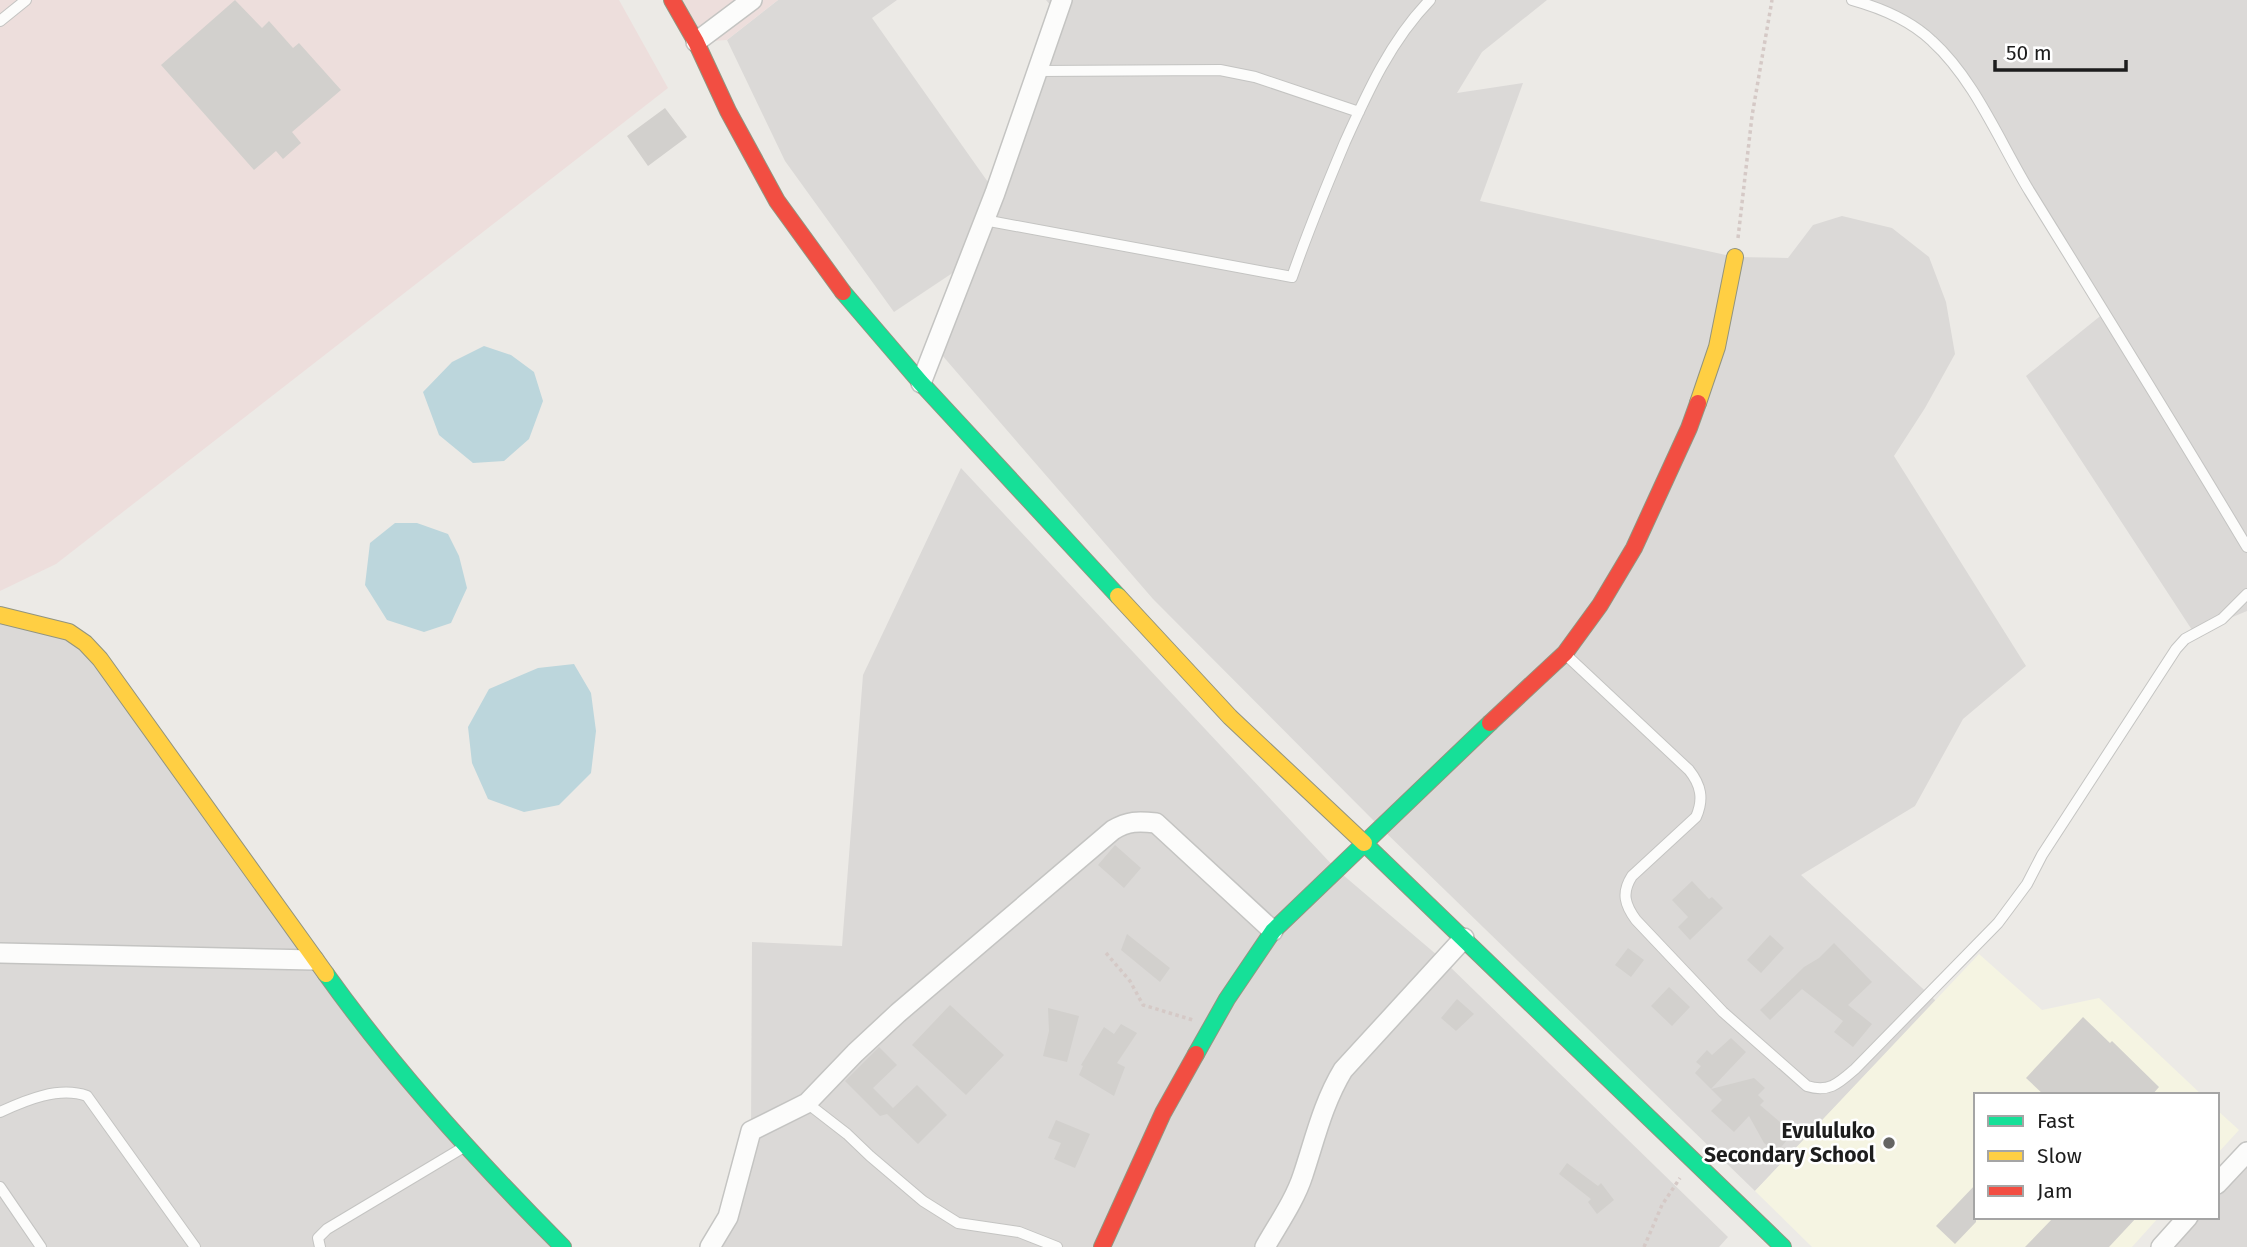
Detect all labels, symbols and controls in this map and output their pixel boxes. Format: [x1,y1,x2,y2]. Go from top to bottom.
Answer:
scale bar [1995,28,2126,72]
text: 50 m [2006,40,2052,66]
legend [1974,1093,2219,1219]
text: Fast [2037,1108,2075,1134]
place label: Evululuko Secondary School [1704,1118,1876,1168]
marker: Evululuko Secondary School [1881,1135,1897,1151]
text: Slow [2037,1143,2082,1169]
text: Jam [2037,1178,2073,1204]

